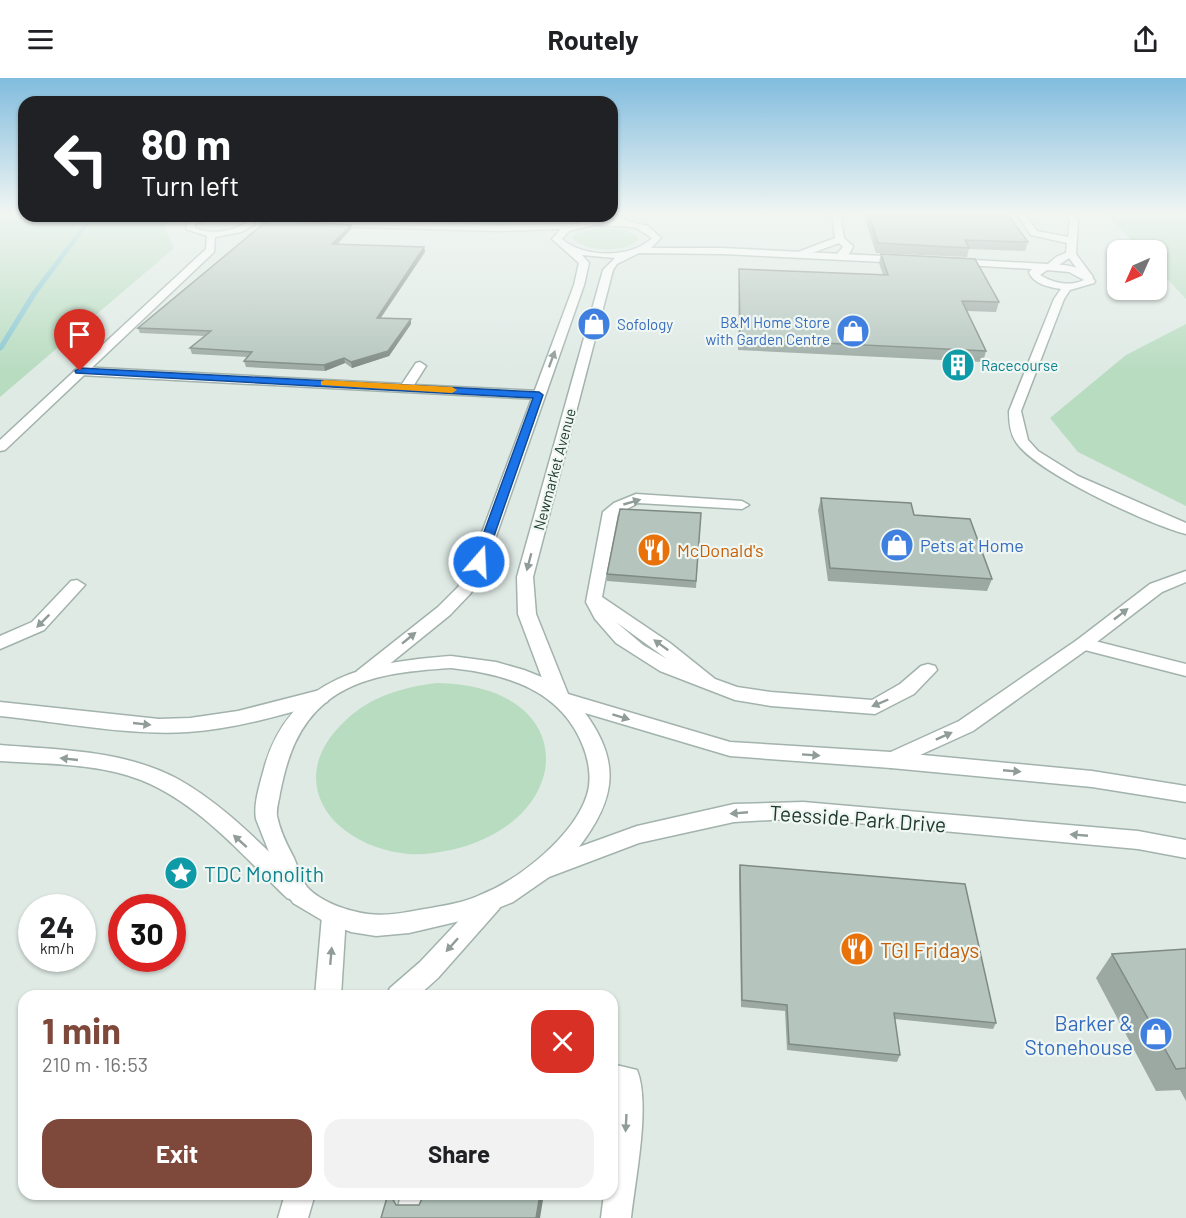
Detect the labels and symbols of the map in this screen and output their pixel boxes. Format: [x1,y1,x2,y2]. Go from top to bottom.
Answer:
north arrow [1107,240,1167,300]
shop icon: Sofology [576,306,612,342]
pin [54,309,105,371]
place label: B&M Home Store with Garden Centre [705,313,830,348]
shop icon: B&M Home Store with Garden Centre [835,313,871,349]
place label: Sofology [617,315,673,333]
building icon: Racecourse [940,347,976,383]
one-way arrow [548,350,557,368]
place label: Racecourse [981,356,1058,374]
street label: Newmarket Avenue [529,406,579,532]
one-way arrow [623,496,641,506]
shop icon: Pets at Home [879,527,915,563]
position arrow [447,530,511,594]
restaurant icon: McDonald's [636,532,672,568]
place label: Pets at Home [920,534,1024,556]
place label: McDonald's [677,539,764,561]
one-way arrow [524,553,533,571]
one-way arrow [1113,608,1129,620]
one-way arrow [37,613,51,627]
one-way arrow [401,632,417,645]
one-way arrow [653,639,669,651]
one-way arrow [871,698,889,708]
one-way arrow [612,713,630,722]
one-way arrow [132,719,151,729]
one-way arrow [935,731,953,741]
one-way arrow [802,750,821,759]
one-way arrow [59,754,78,764]
one-way arrow [1002,766,1021,776]
street label: Teesside Park Drive [769,799,947,837]
one-way arrow [729,808,748,818]
one-way arrow [1070,830,1089,840]
one-way arrow [233,835,248,848]
place icon: TDC Monolith [163,855,199,891]
place label: TDC Monolith [204,861,324,886]
speed limit sign: 30 [108,894,186,972]
restaurant icon: TGI Fridays [839,931,875,967]
one-way arrow [446,937,459,952]
place label: TGI Fridays [880,937,979,962]
one-way arrow [326,947,336,966]
place label: Barker & Stonehouse [1024,1010,1133,1059]
shop icon: Barker & Stonehouse [1138,1016,1174,1052]
one-way arrow [622,1114,631,1133]

